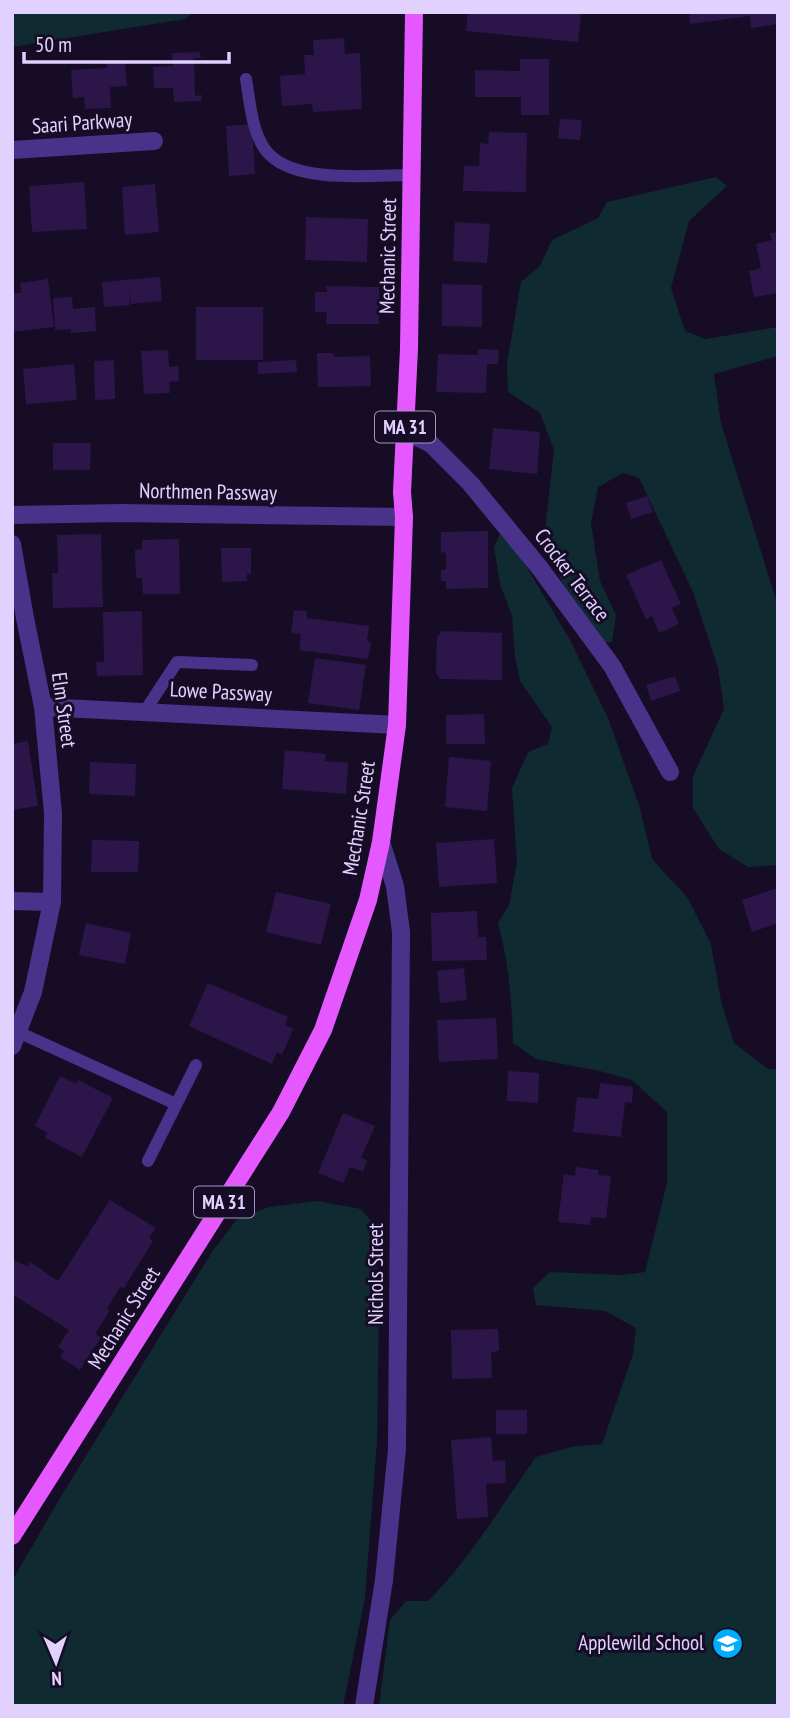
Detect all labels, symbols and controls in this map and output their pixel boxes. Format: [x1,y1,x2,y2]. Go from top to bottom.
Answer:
scale bar [24,21,229,65]
text: 50 m [35,31,72,58]
street label: Saari Parkway [31,106,133,139]
street label: Mechanic Street [373,198,402,314]
road number: MA 31 [375,412,435,442]
street label: Northmen Passway [139,477,277,506]
street label: Crocker Terrace [529,523,616,627]
street label: Elm Street [46,671,83,749]
street label: Lowe Passway [169,675,273,708]
street label: Mechanic Street [336,758,381,877]
road number: MA 31 [194,1186,254,1218]
street label: Nichols Street [362,1223,389,1325]
street label: Mechanic Street [81,1261,166,1374]
school or university icon: Applewild School [710,1626,744,1660]
north arrow [21,1627,91,1697]
place label: Applewild School [578,1629,704,1656]
text: N [51,1667,62,1691]

